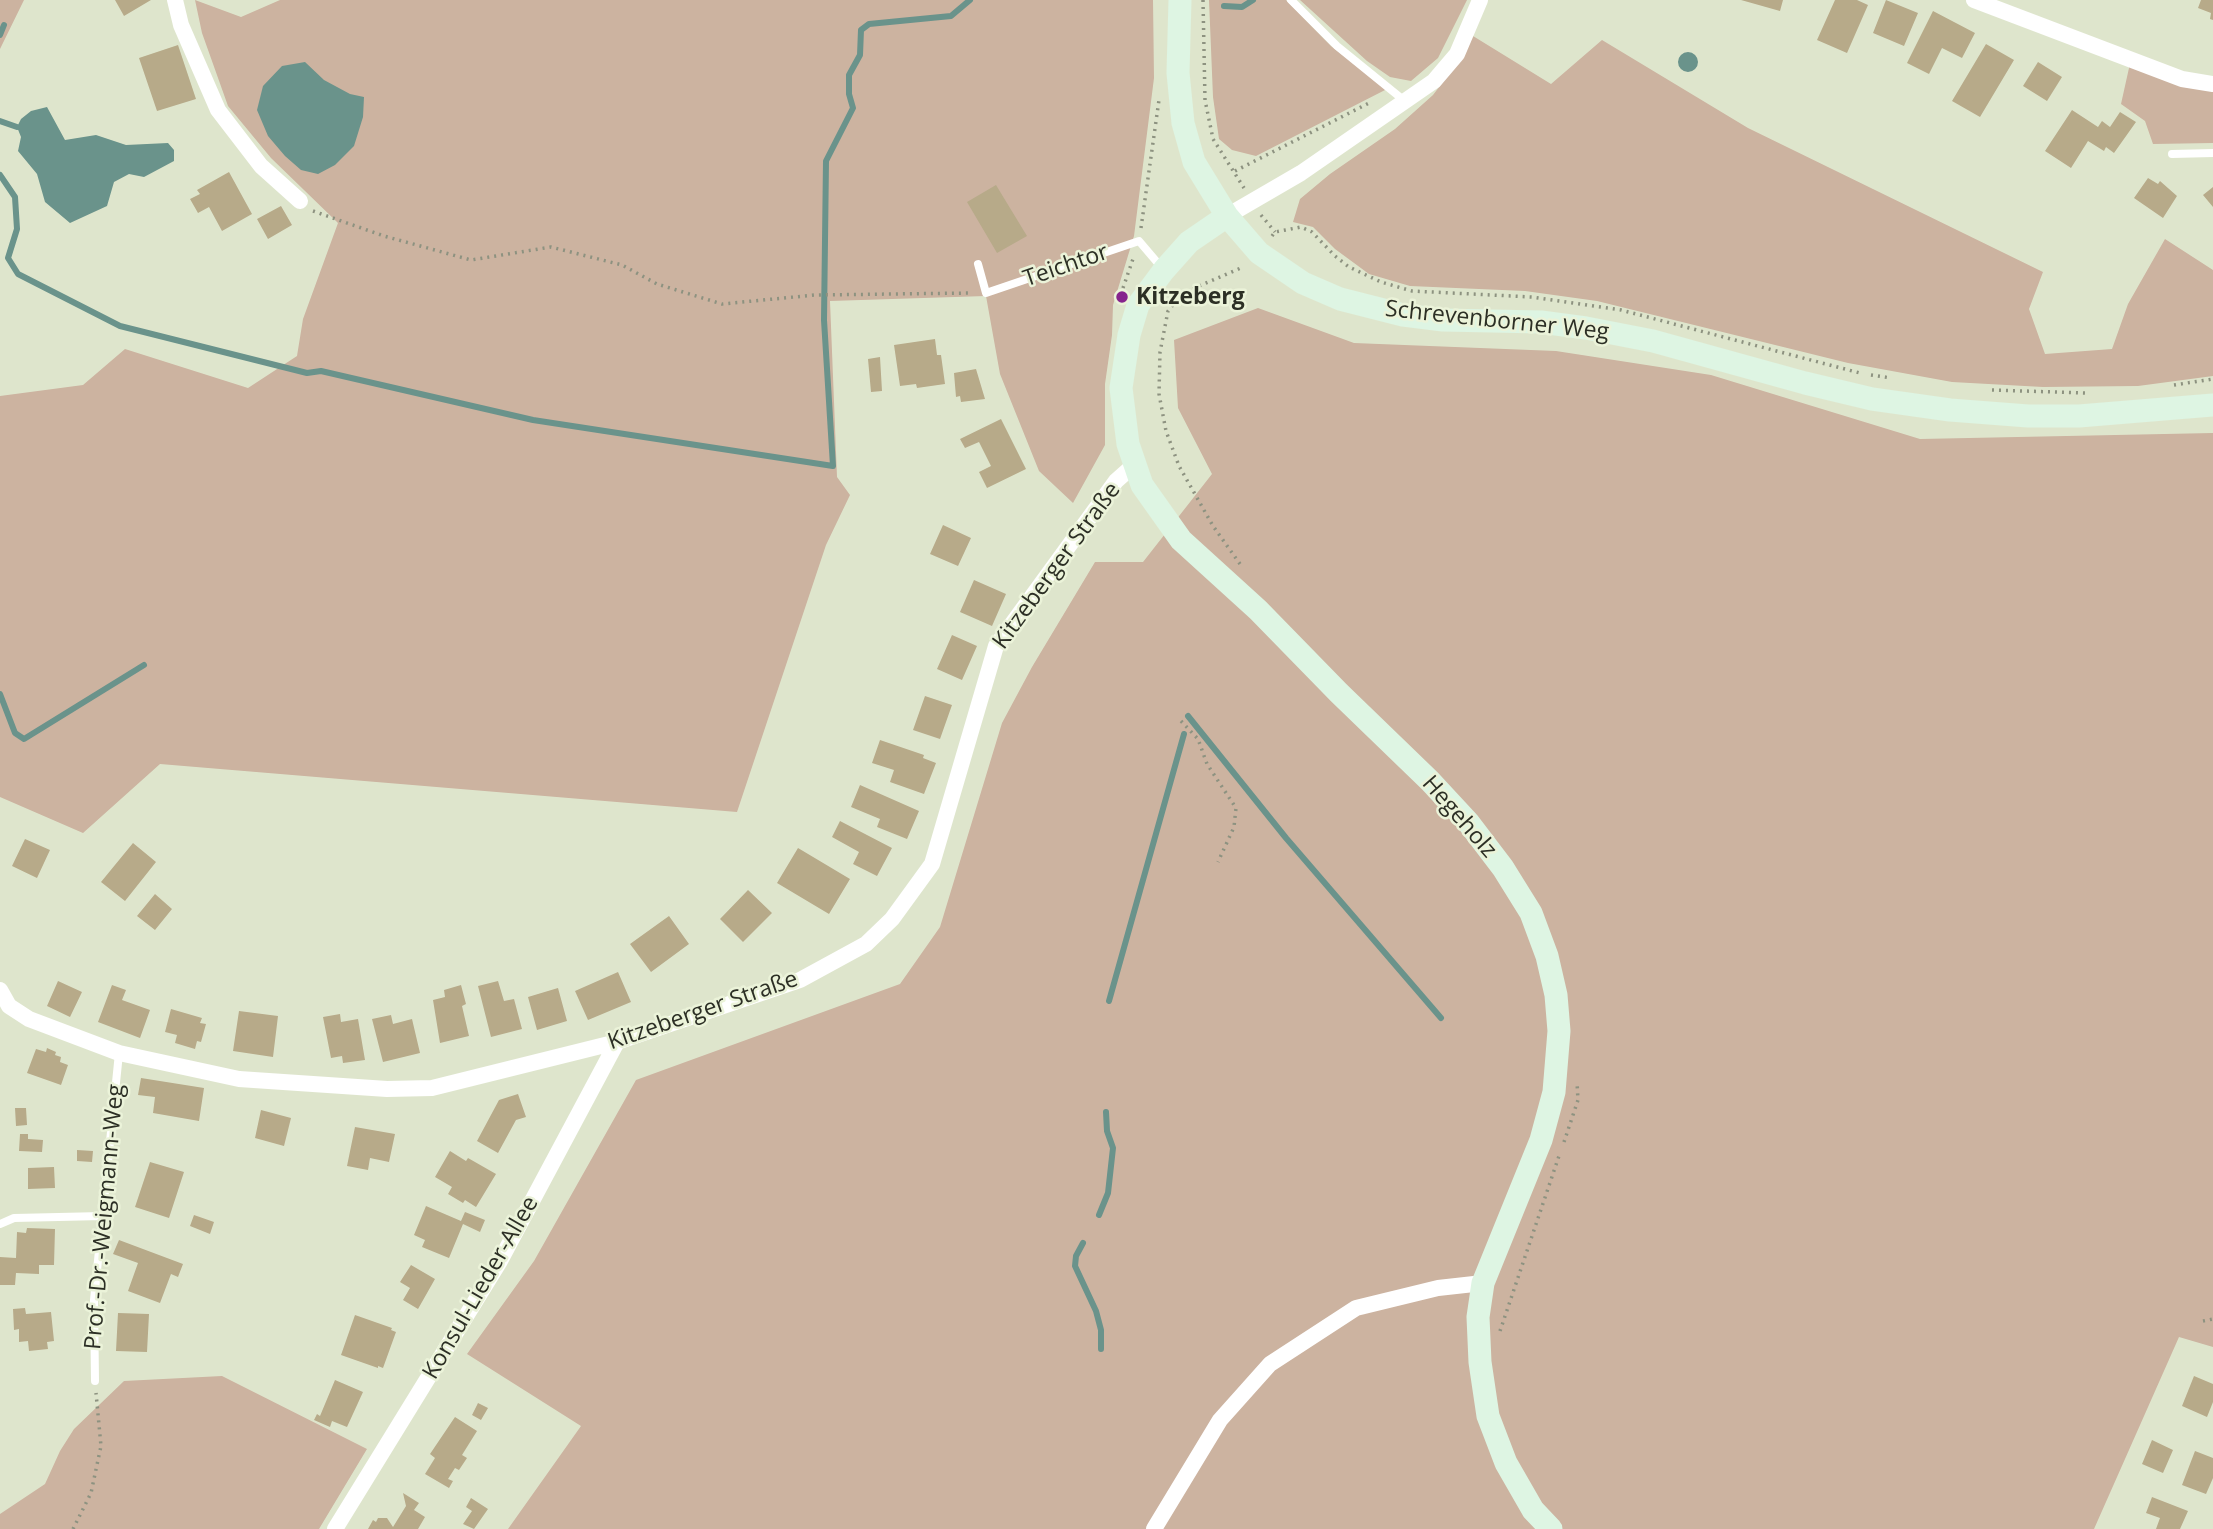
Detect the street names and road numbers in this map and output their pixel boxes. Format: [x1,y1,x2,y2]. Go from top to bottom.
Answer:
street label: Teichtor [1020,239,1112,293]
street label: Schrevenborner Weg [1384,296,1610,346]
street label: Kitzeberger Straße [987,477,1127,655]
street label: Hegeholz [1416,770,1502,864]
street label: Kitzeberger Straße [604,966,802,1056]
street label: Prof.-Dr.-Weigmann-Weg [80,1083,130,1351]
street label: Konsul-Lieder-Allee [417,1192,545,1384]

